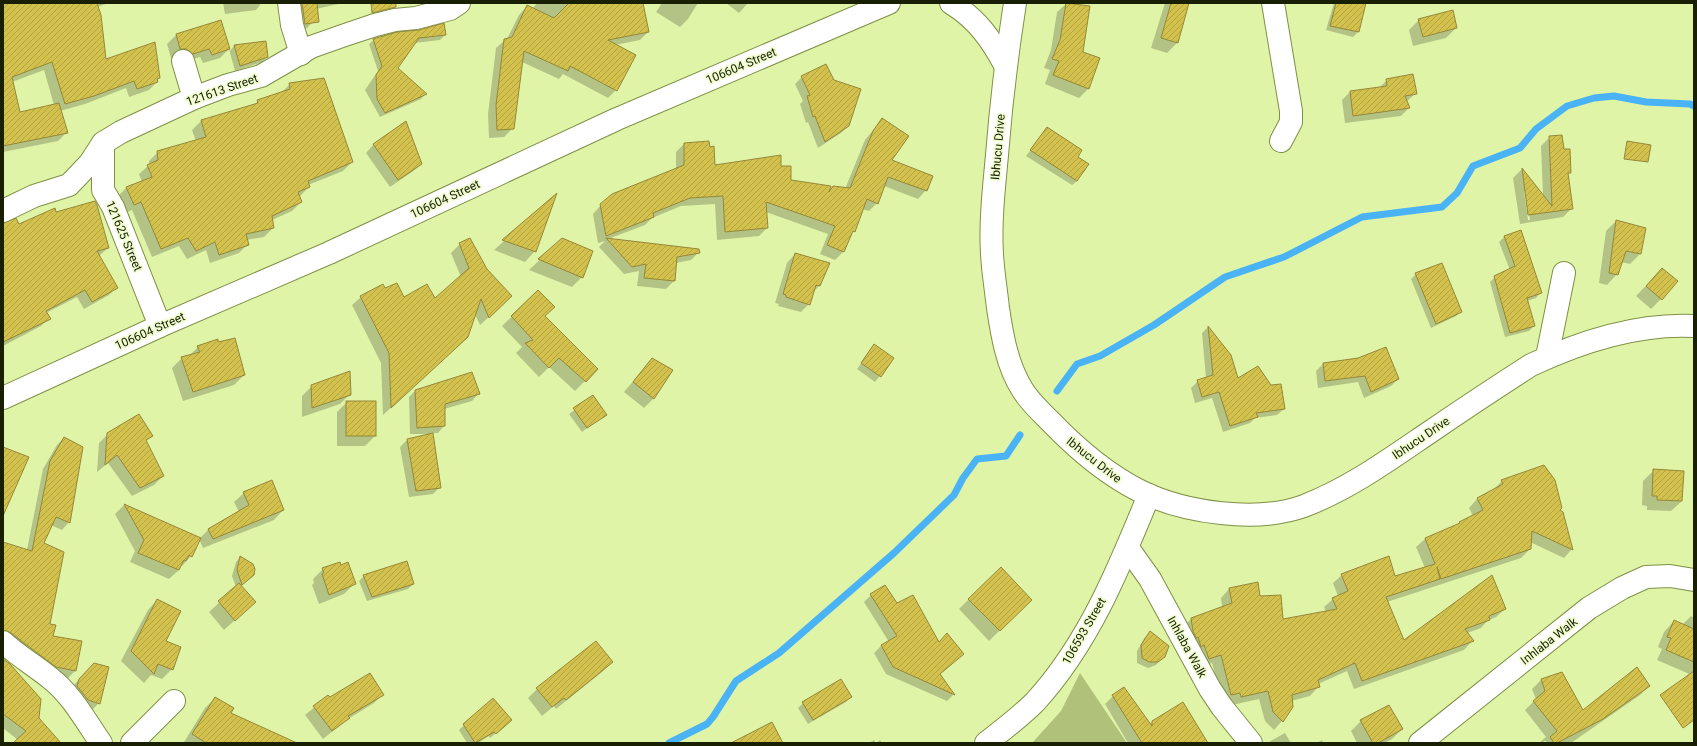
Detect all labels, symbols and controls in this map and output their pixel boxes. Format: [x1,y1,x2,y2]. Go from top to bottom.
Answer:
street label: 106604 Street [704,45,778,87]
street label: 121613 Street [184,71,260,109]
street label: Ibhucu Drive [988,113,1008,181]
street label: 106604 Street [408,177,482,221]
street label: 121625 Street [103,199,145,273]
street label: 106604 Street [113,309,187,353]
street label: Ibhucu Drive [1390,414,1452,462]
street label: Ibhucu Drive [1064,434,1124,486]
street label: 106593 Street [1059,595,1109,667]
street label: Inhlaba Walk [1164,614,1210,681]
street label: Inhlaba Walk [1518,614,1581,668]

